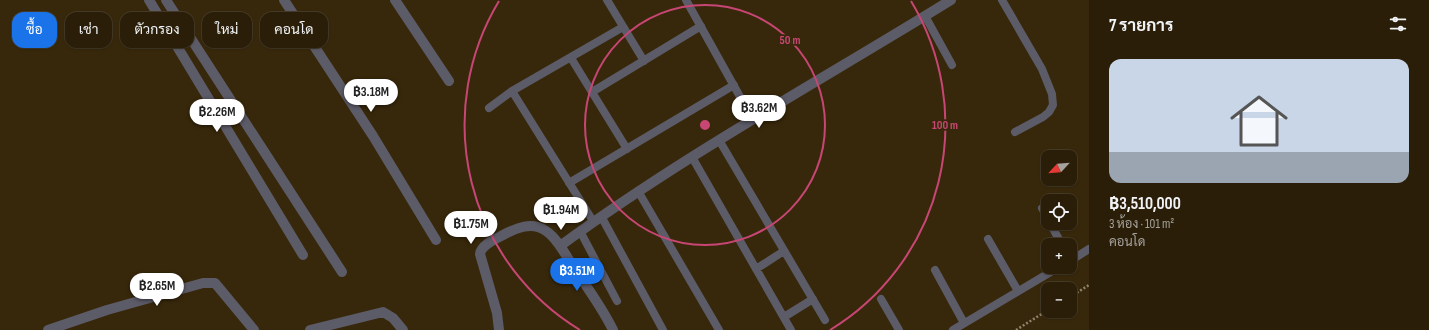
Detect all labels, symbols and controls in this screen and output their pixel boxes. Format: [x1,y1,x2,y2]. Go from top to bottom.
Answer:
chip: ซื้อ [12,12,57,48]
chip: เช่า [65,12,112,48]
chip: ตัวกรอง [120,12,194,48]
chip: ใหม่ [202,12,252,48]
chip: คอนโด [260,12,328,48]
icon: filters [1387,13,1409,35]
text: 7 รายการ [1109,16,1173,36]
text: 50 m [780,33,800,48]
pin: ฿3.18M [338,79,404,113]
text: ฿3.18M [353,84,389,100]
icon: home [1223,85,1295,157]
pin: ฿3.62M [726,95,792,129]
pin: ฿2.26M [184,99,250,133]
text: ฿3.62M [741,100,777,116]
text: ฿2.26M [199,104,235,120]
centre of rings [698,118,712,132]
text: 100 m [932,118,958,133]
north arrow [1041,150,1077,186]
map controls [1041,150,1077,318]
button: locate [1041,194,1077,230]
text: ฿3,510,000 [1109,194,1181,214]
pin: ฿1.94M [528,197,594,231]
text: ฿1.94M [543,202,579,218]
pin: ฿1.75M [438,211,504,245]
text: ฿1.75M [453,216,489,232]
text: 3 ห้อง · 101 m² [1109,216,1174,232]
text: คอนโด [1109,234,1145,250]
button: + [1041,238,1077,274]
pin: ฿3.51M [544,258,610,292]
text: ฿3.51M [559,263,595,279]
pin: ฿2.65M [124,273,190,307]
text: ฿2.65M [139,278,175,294]
button: − [1041,282,1077,318]

